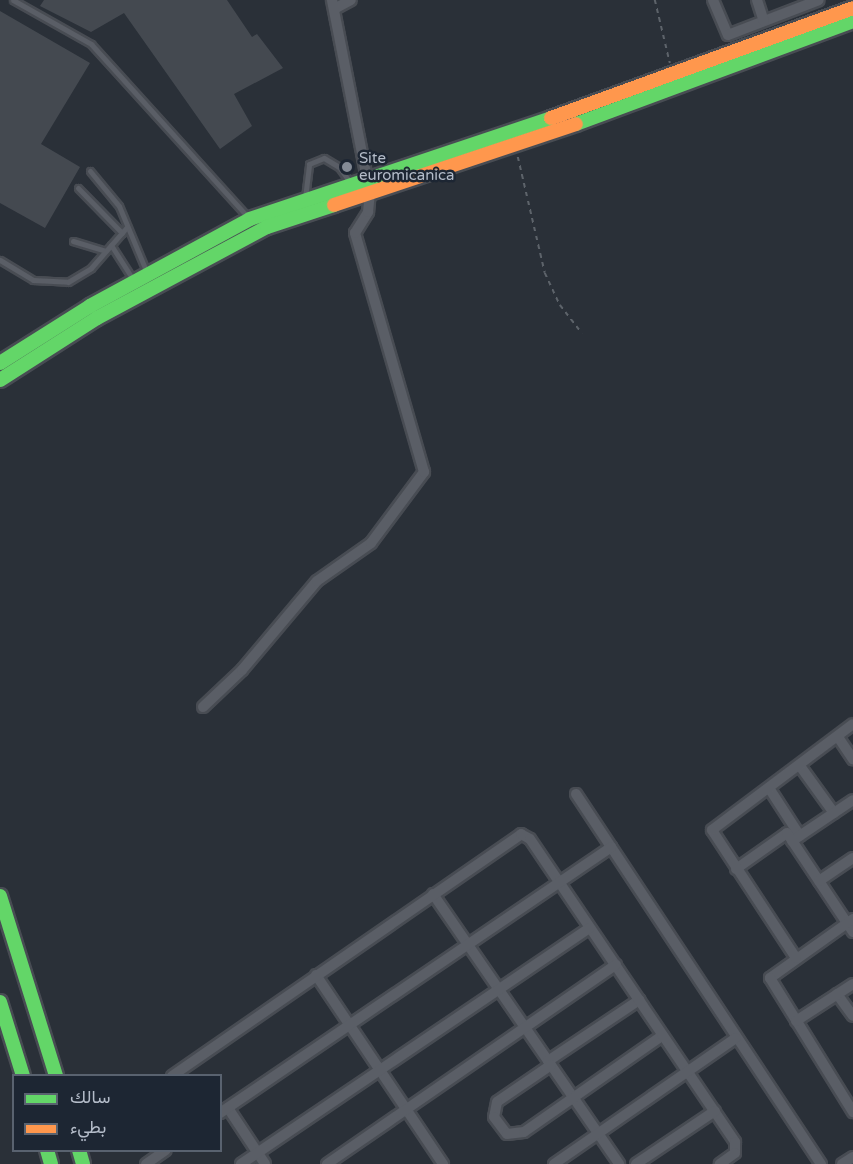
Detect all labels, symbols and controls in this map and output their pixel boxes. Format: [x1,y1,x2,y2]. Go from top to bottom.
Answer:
place label: Site euromicanica [359,149,454,184]
marker: Site euromicanica [340,160,354,174]
legend [12,1074,222,1152]
text: سالك [70,1086,110,1108]
text: بطيء [70,1116,106,1138]

